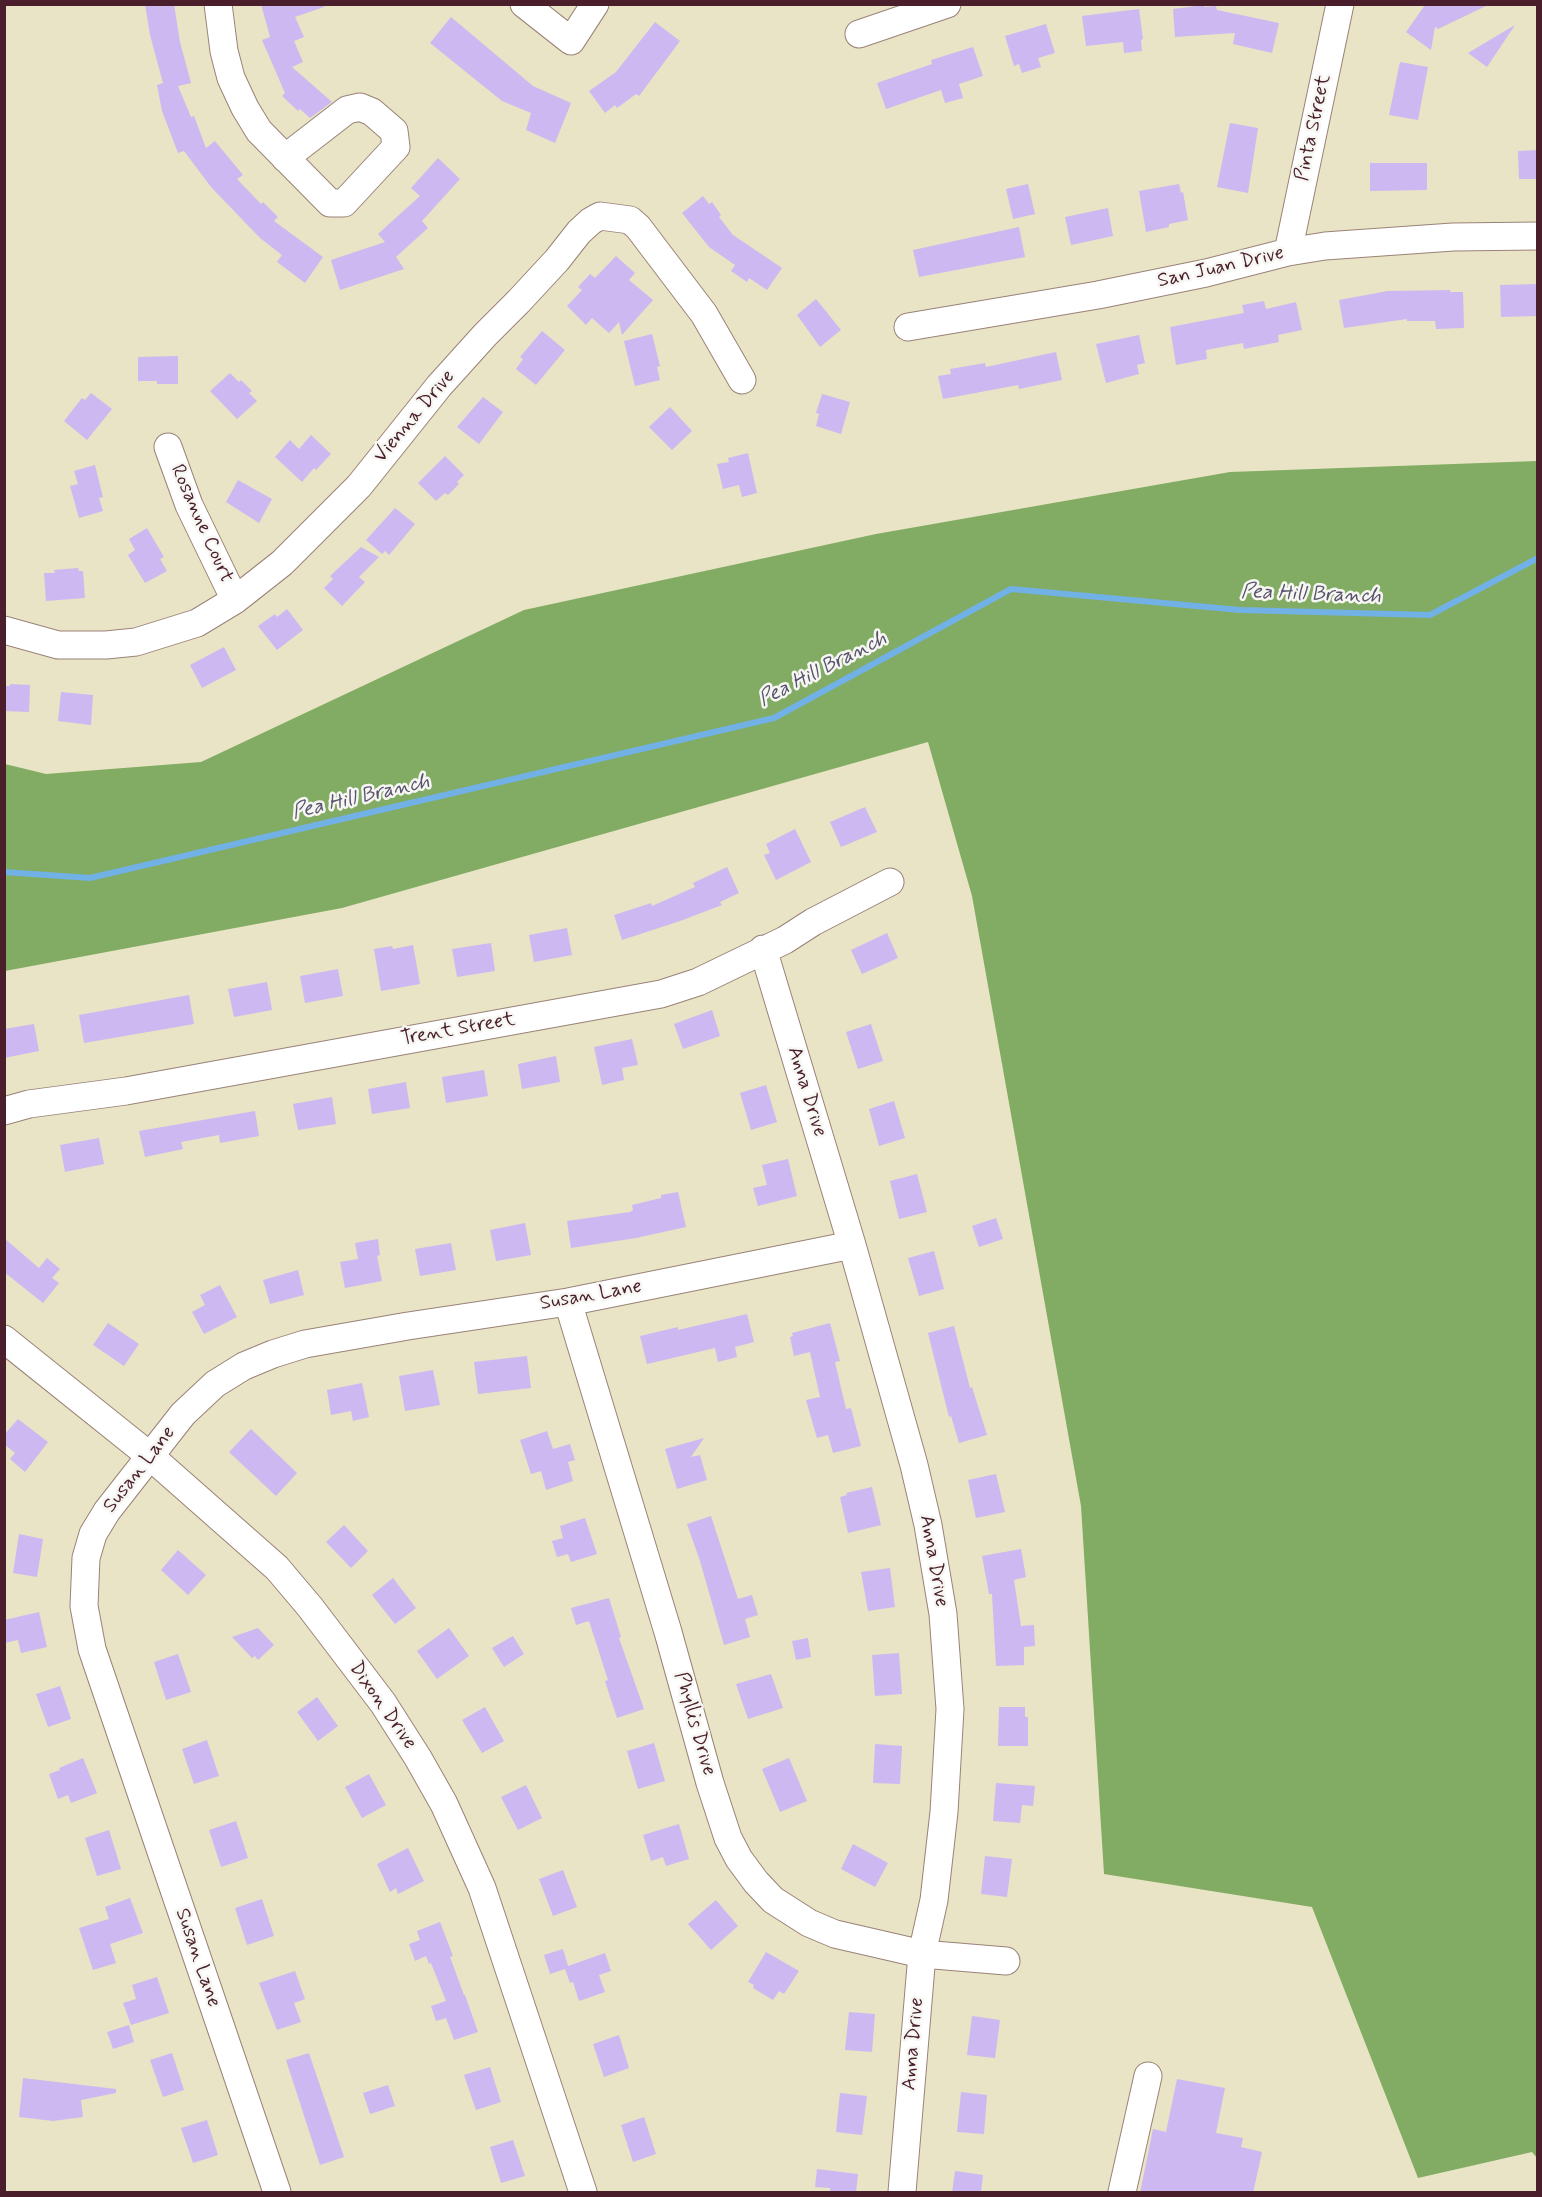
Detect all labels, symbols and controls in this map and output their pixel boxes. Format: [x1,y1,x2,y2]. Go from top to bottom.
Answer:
street label: Pinta Street [1291,73,1337,183]
street label: San Juan Drive [1155,242,1287,294]
street label: Vienna Drive [369,366,461,468]
street label: Rosanne Court [164,461,238,587]
water label: Pea Hill Branch [1240,580,1382,610]
water label: Pea Hill Branch [755,627,891,713]
water label: Pea Hill Branch [290,770,432,826]
street label: Trent Street [399,1008,517,1052]
street label: Anna Drive [781,1044,831,1140]
street label: Susan Lane [538,1275,644,1317]
street label: Susan Lane [99,1422,181,1518]
street label: Anna Drive [913,1513,953,1609]
street label: Dixon Drive [343,1657,421,1755]
street label: Phyllis Drive [668,1670,720,1778]
street label: Susan Lane [169,1905,225,2011]
street label: Anna Drive [898,1997,930,2091]

